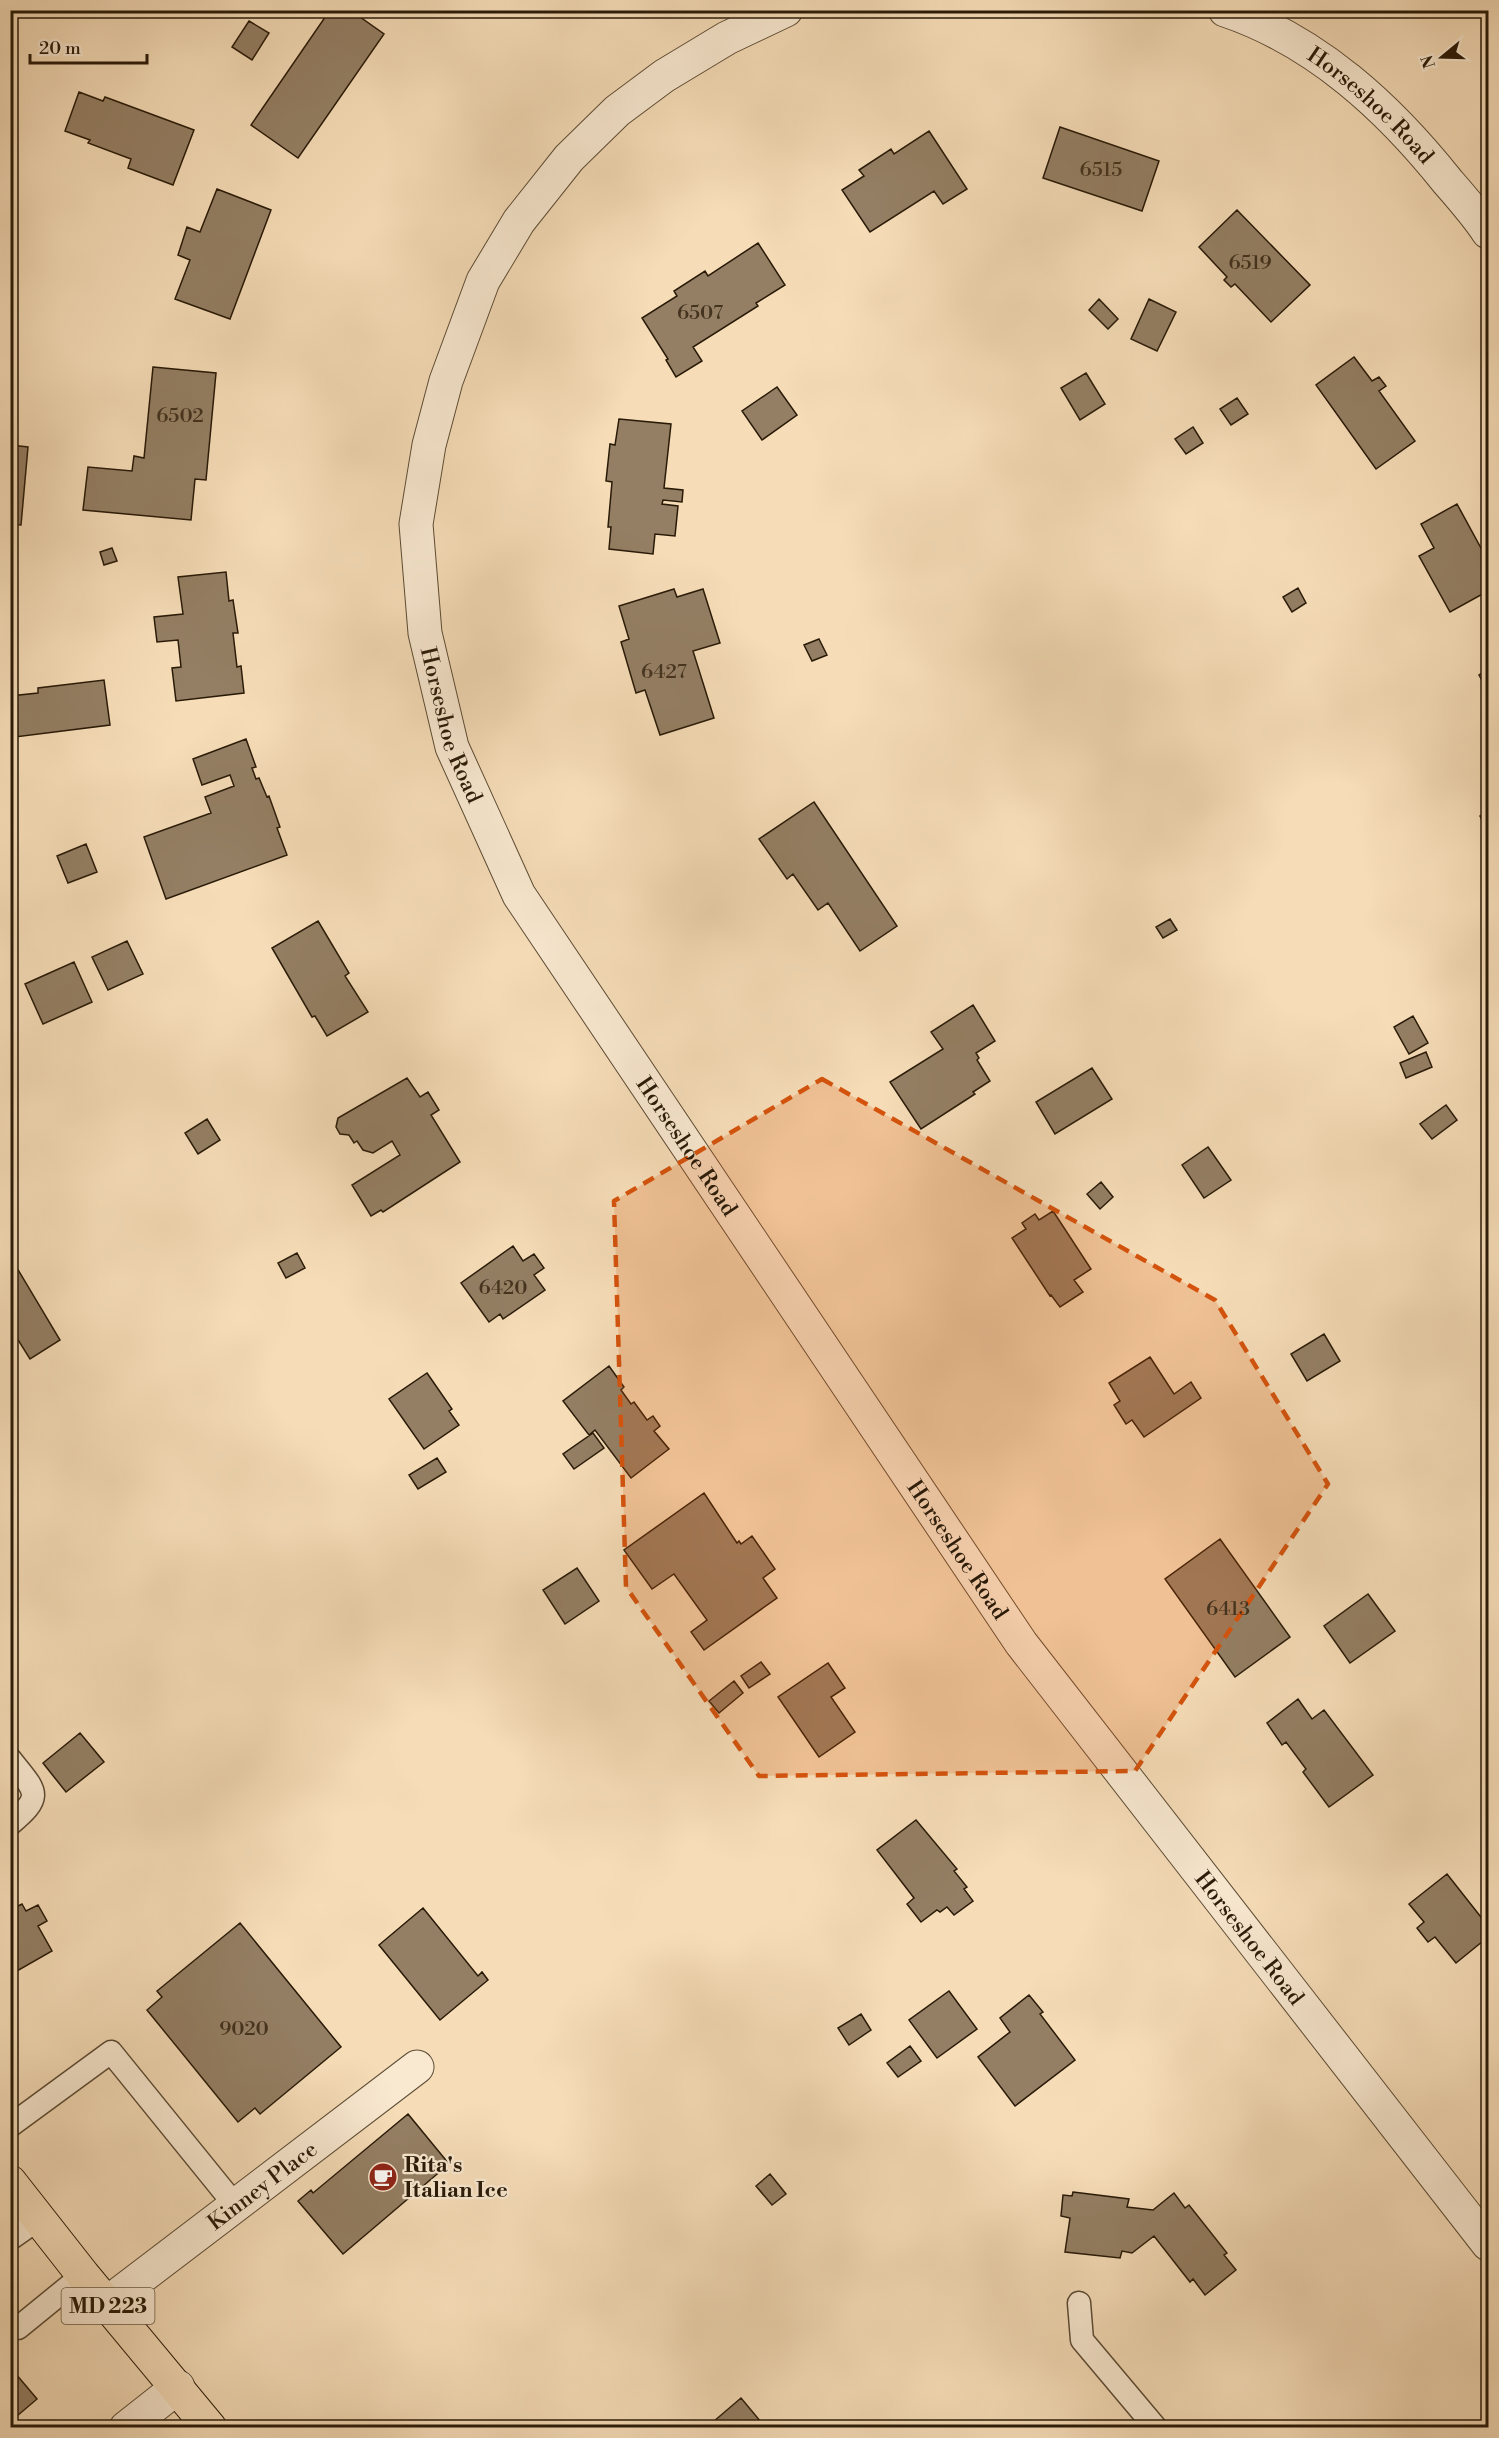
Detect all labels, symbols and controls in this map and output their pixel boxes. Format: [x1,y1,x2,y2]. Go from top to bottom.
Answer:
scale bar [30,27,147,65]
north arrow [1412,27,1472,87]
text: 20 m [39,37,81,60]
street label: Horseshoe Road [1302,42,1439,170]
text: N [1417,52,1440,71]
house number: 6515 [1080,158,1122,183]
house number: 6519 [1228,251,1272,276]
house number: 6507 [677,301,723,326]
house number: 6502 [156,404,204,429]
street label: Horseshoe Road [414,644,488,808]
house number: 6427 [641,660,687,685]
street label: Horseshoe Road [630,1072,743,1222]
house number: 6420 [478,1276,528,1301]
street label: Horseshoe Road [901,1475,1014,1625]
house number: 6413 [1206,1597,1250,1622]
street label: Horseshoe Road [1188,1866,1310,2011]
house number: 9020 [219,2017,269,2042]
street label: Kinney Place [203,2136,323,2237]
place label: Rita's Italian Ice [404,2152,508,2204]
cafe icon: Rita's Italian Ice [367,2161,399,2193]
road number: MD 223 [62,2288,154,2324]

